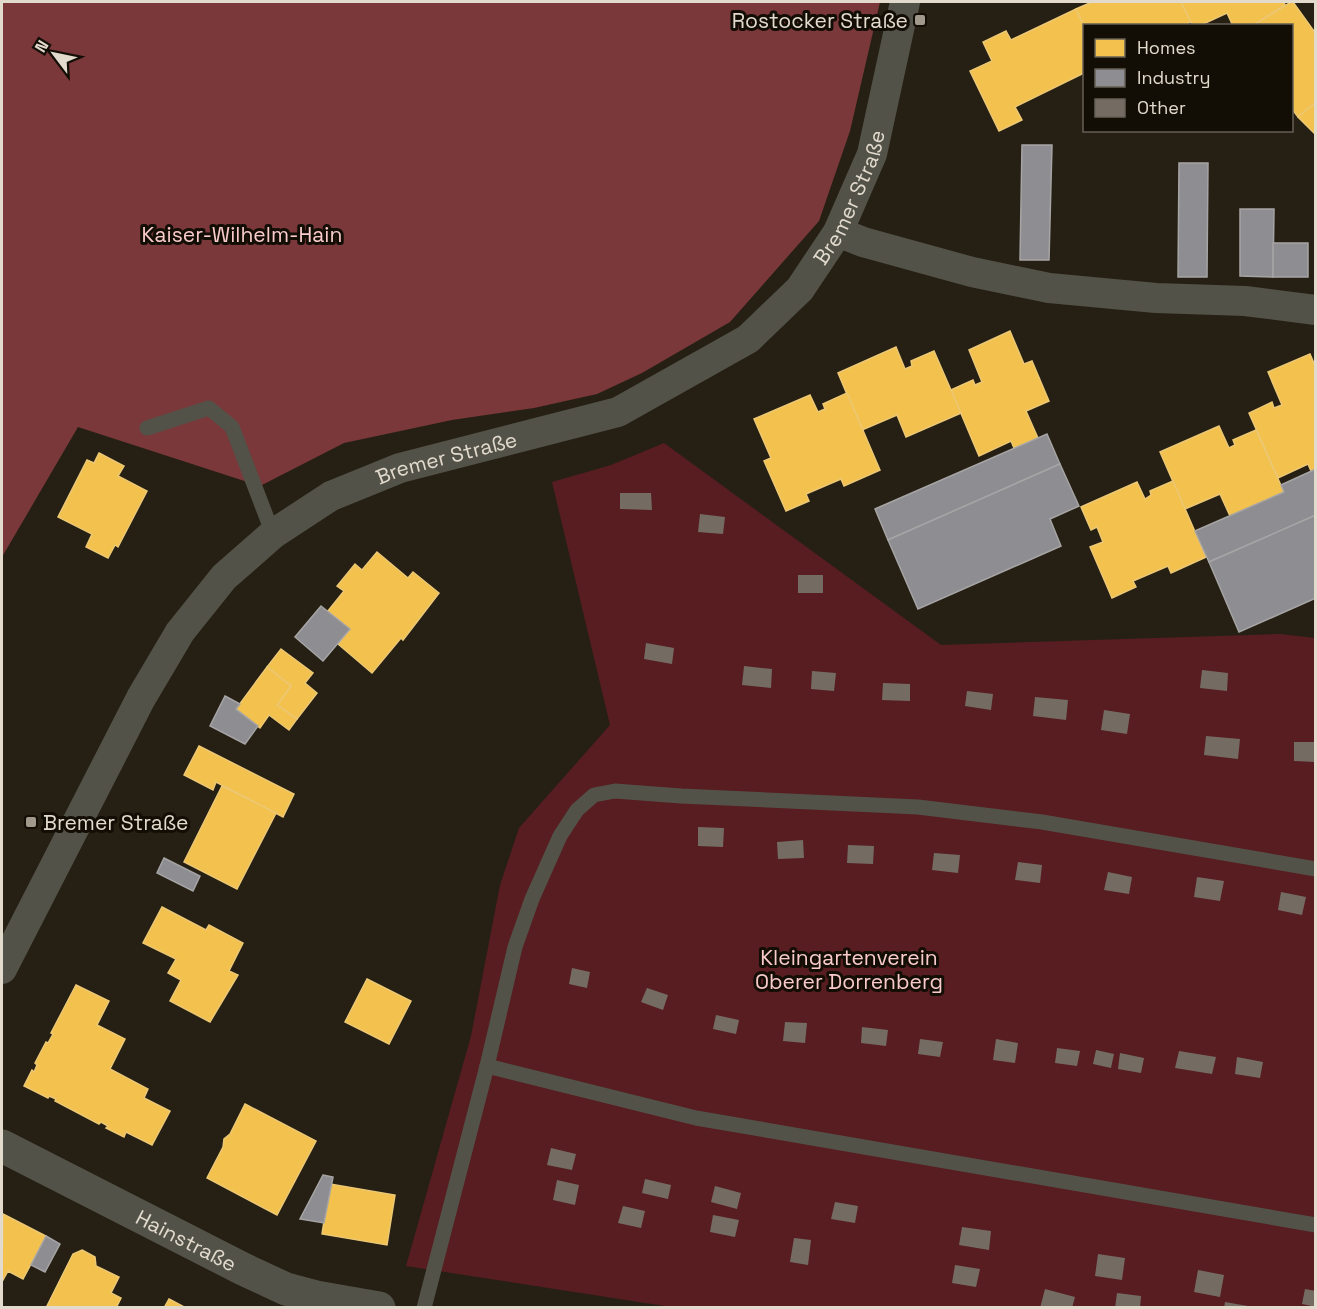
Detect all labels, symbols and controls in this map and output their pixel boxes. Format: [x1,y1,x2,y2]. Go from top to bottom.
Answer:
place label: Rostocker Straße [732,7,908,34]
marker: Rostocker Straße [913,13,927,27]
north arrow [24,24,84,84]
legend [1083,24,1293,132]
text: N [30,36,53,56]
text: Homes [1137,36,1196,59]
text: Industry [1137,66,1210,89]
text: Other [1137,96,1186,119]
street label: Bremer Straße [807,127,890,270]
park label: Kaiser-Wilhelm-Hain [142,221,342,248]
street label: Bremer Straße [371,425,520,490]
place label: Bremer Straße [43,809,188,836]
marker: Bremer Straße [24,815,38,829]
park label: Kleingartenverein Oberer Dorrenberg [755,944,943,995]
street label: Hainstraße [131,1203,241,1277]

